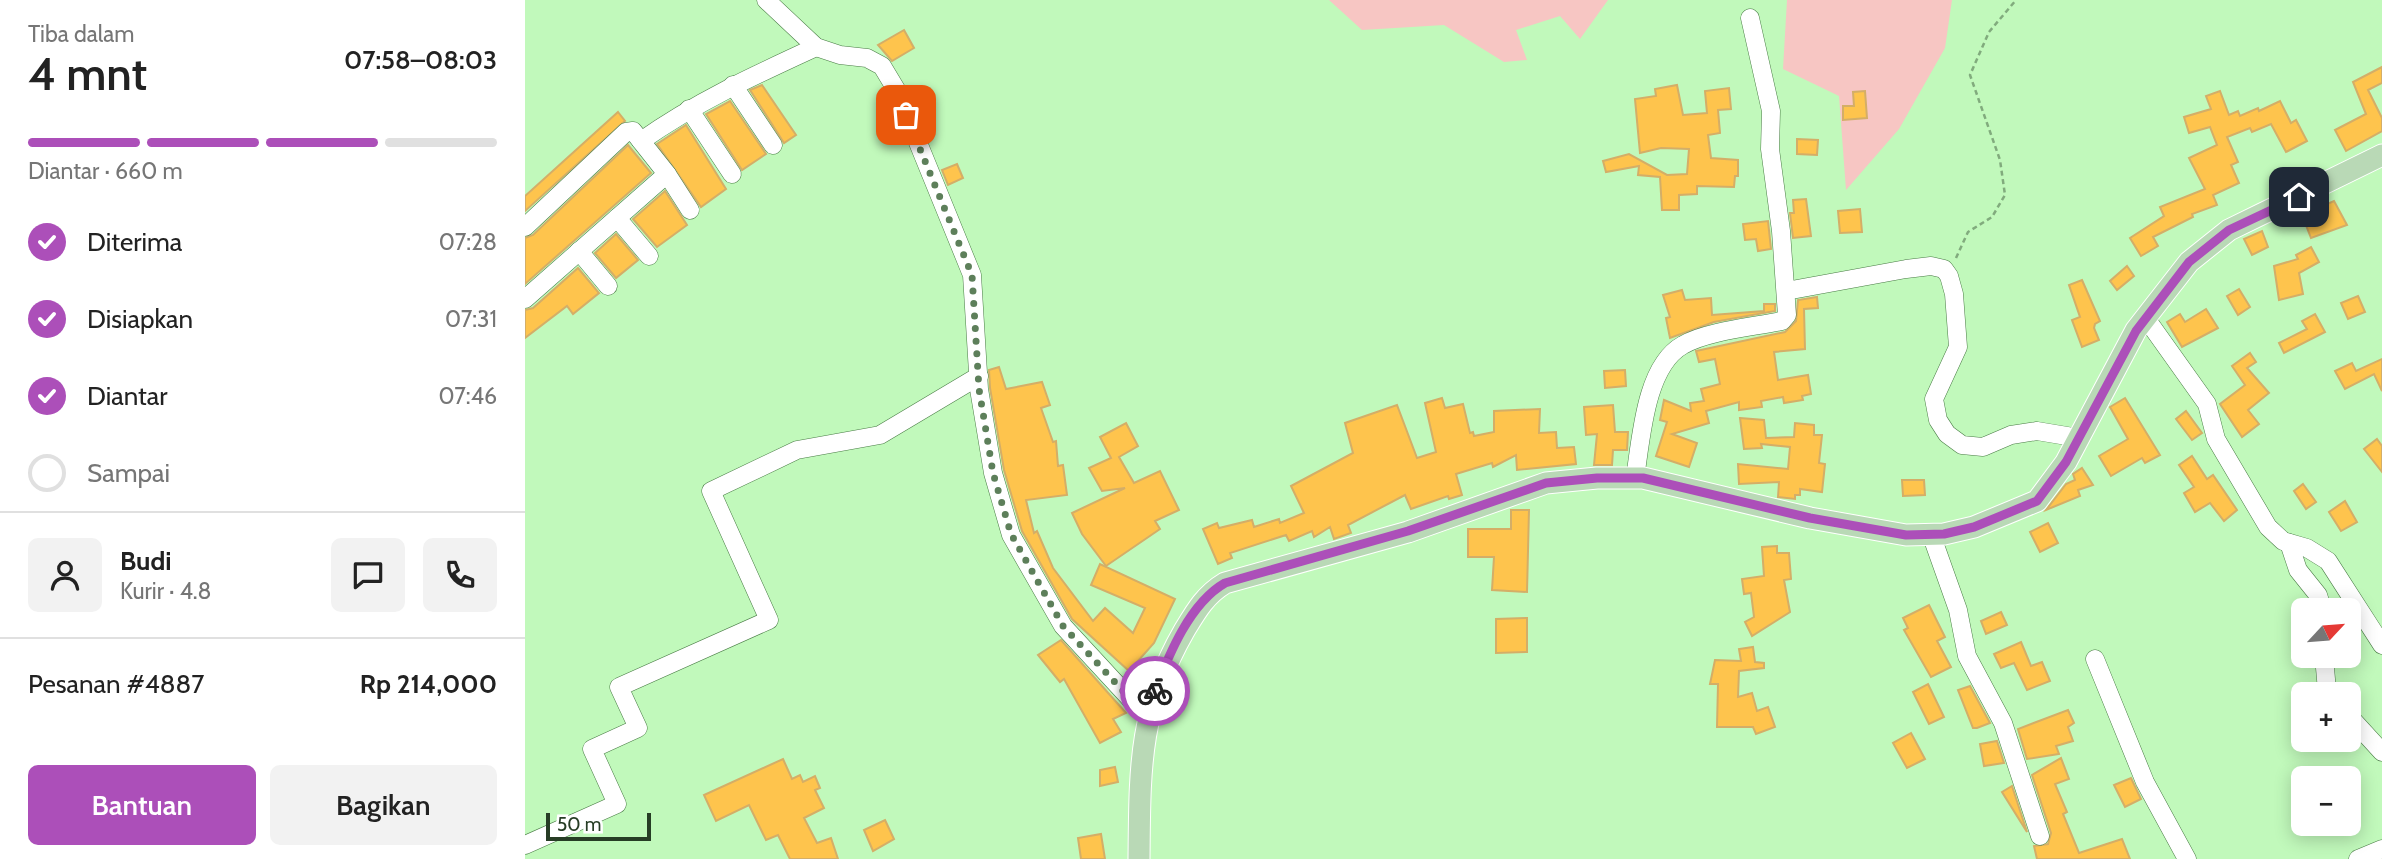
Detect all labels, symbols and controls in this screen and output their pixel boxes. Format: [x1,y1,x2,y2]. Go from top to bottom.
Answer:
text: Tiba dalam [28,20,134,48]
text: 07:58–08:03 [344,44,497,76]
text: 4 mnt [28,46,147,102]
pin [876,85,936,145]
icon: bag [887,96,925,134]
text: Diantar · 660 m [28,157,183,185]
pin [2269,167,2329,227]
icon: home [2280,178,2318,216]
icon: check [28,223,66,261]
text: Diterima [87,226,182,258]
text: 07:28 [439,228,497,256]
icon: check [28,300,66,338]
text: Disiapkan [87,303,193,335]
text: 07:31 [445,305,497,333]
icon: check [28,377,66,415]
text: Diantar [87,380,168,412]
text: 07:46 [438,382,497,410]
text: Sampai [87,457,170,489]
button: person [28,538,102,612]
button: chat [331,538,405,612]
button: phone [423,538,497,612]
text: Budi [120,545,172,577]
text: Kurir · 4.8 [120,577,211,605]
north arrow [2291,598,2361,668]
map controls [2291,598,2361,836]
courier [1120,656,1190,726]
text: Pesanan #4887 [28,668,204,700]
text: Rp 214,000 [360,668,497,700]
icon: bike [1136,672,1174,710]
button: + [2291,682,2361,752]
button: Bantuan [28,765,256,845]
button: Bagikan [270,765,497,845]
button: − [2291,766,2361,836]
scale bar [546,810,651,842]
text: 50 m [557,813,601,836]

